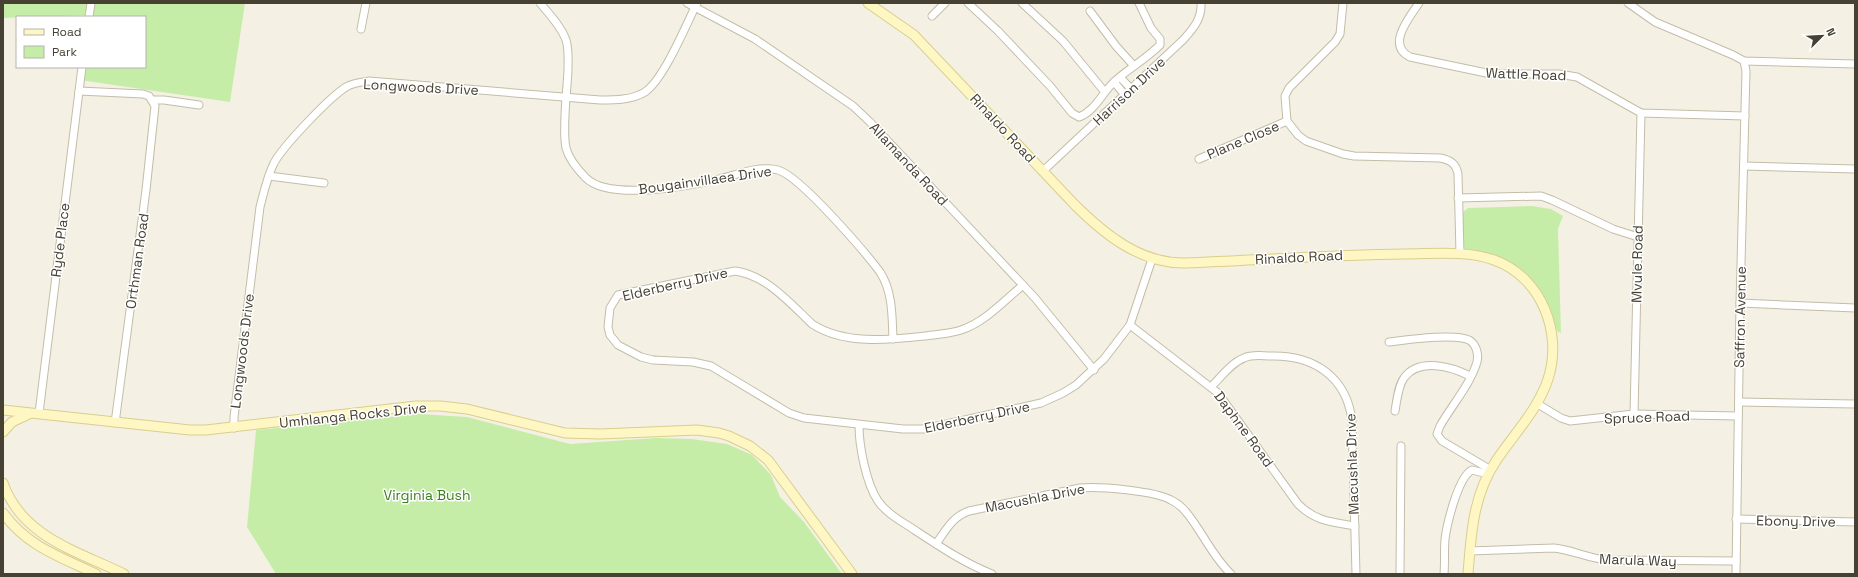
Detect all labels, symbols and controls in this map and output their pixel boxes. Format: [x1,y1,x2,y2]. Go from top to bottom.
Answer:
legend [16,16,146,68]
north arrow [1802,16,1842,56]
text: Road [52,24,81,40]
text: N [1823,26,1839,38]
text: Park [52,44,77,60]
street label: Harrison Drive [1089,53,1169,129]
street label: Wattle Road [1485,64,1567,84]
street label: Longwoods Drive [363,75,479,99]
street label: Rinaldo Road [966,90,1040,166]
street label: Plane Close [1204,117,1282,163]
street label: Allamanda Road [866,119,952,209]
street label: Bougainvillaea Drive [637,162,773,198]
street label: Ryde Place [47,202,73,278]
street label: Orthman Road [121,212,153,310]
street label: Mvule Road [1627,225,1647,303]
street label: Rinaldo Road [1255,246,1343,268]
street label: Elderberry Drive [621,263,729,305]
street label: Saffron Avenue [1730,266,1750,368]
street label: Longwoods Drive [226,292,258,410]
street label: Daphne Road [1210,387,1278,471]
street label: Elderberry Drive [923,397,1031,437]
street label: Umhlanga Rocks Drive [278,398,428,432]
street label: Spruce Road [1604,407,1690,427]
street label: Macushla Drive [1341,413,1363,515]
street label: Macushla Drive [983,479,1087,517]
park label: Virginia Bush [384,486,470,504]
street label: Ebony Drive [1756,511,1836,531]
street label: Marula Way [1599,550,1677,570]

